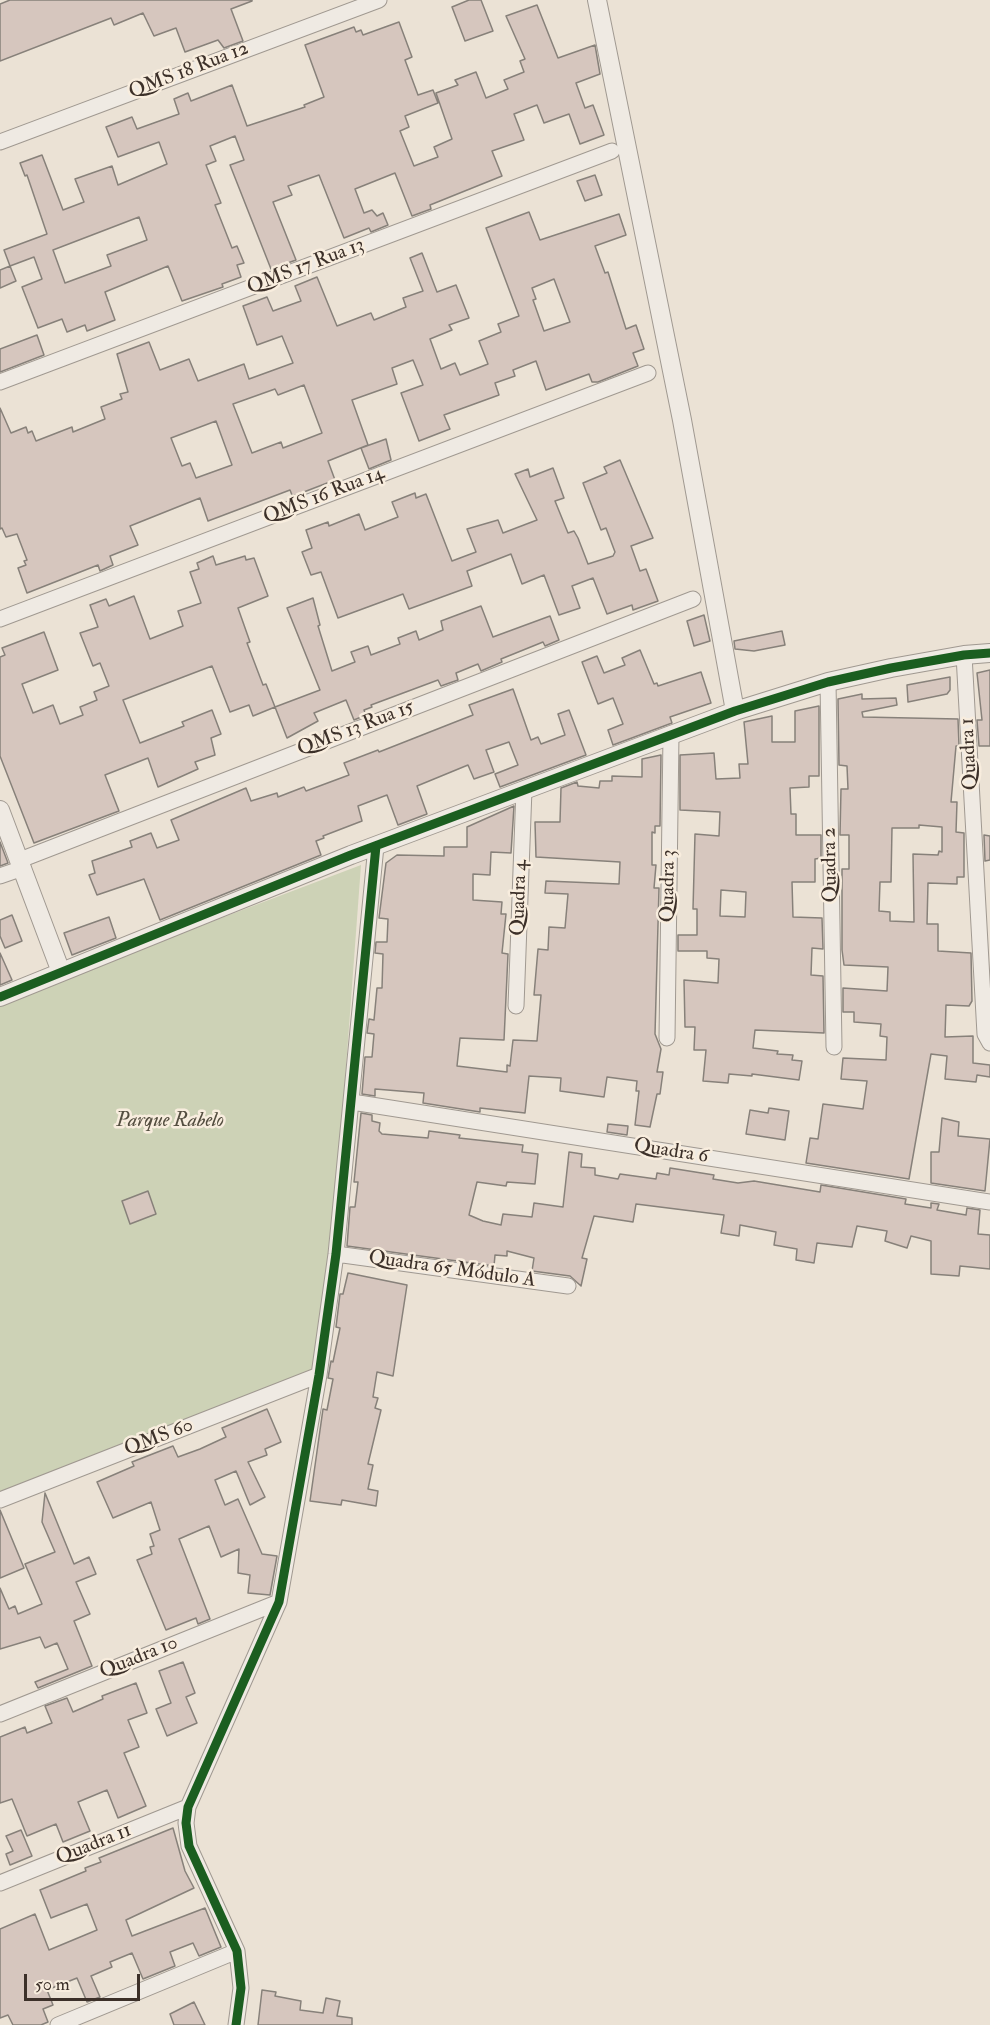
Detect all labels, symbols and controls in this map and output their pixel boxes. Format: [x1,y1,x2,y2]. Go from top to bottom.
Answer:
street label: QMS 18 Rua 12 [126,37,252,105]
street label: QMS 17 Rua 13 [244,234,368,300]
street label: QMS 16 Rua 14 [260,462,388,530]
street label: QMS 13 Rua 15 [294,696,418,762]
street label: Quadra 1 [956,717,984,791]
street label: Quadra 2 [818,827,844,903]
street label: Quadra 3 [656,849,682,923]
street label: Quadra 4 [507,860,533,936]
park label: Parque Rabelo [116,1110,224,1134]
street label: Quadra 6 [632,1134,710,1170]
street label: Quadra 65 Módulo A [367,1246,537,1294]
street label: QMS 60 [121,1414,197,1462]
street label: Quadra 10 [96,1631,182,1685]
street label: Quadra 11 [53,1819,135,1871]
scale bar [27,1962,142,2000]
text: 50 m [35,1973,70,1996]

